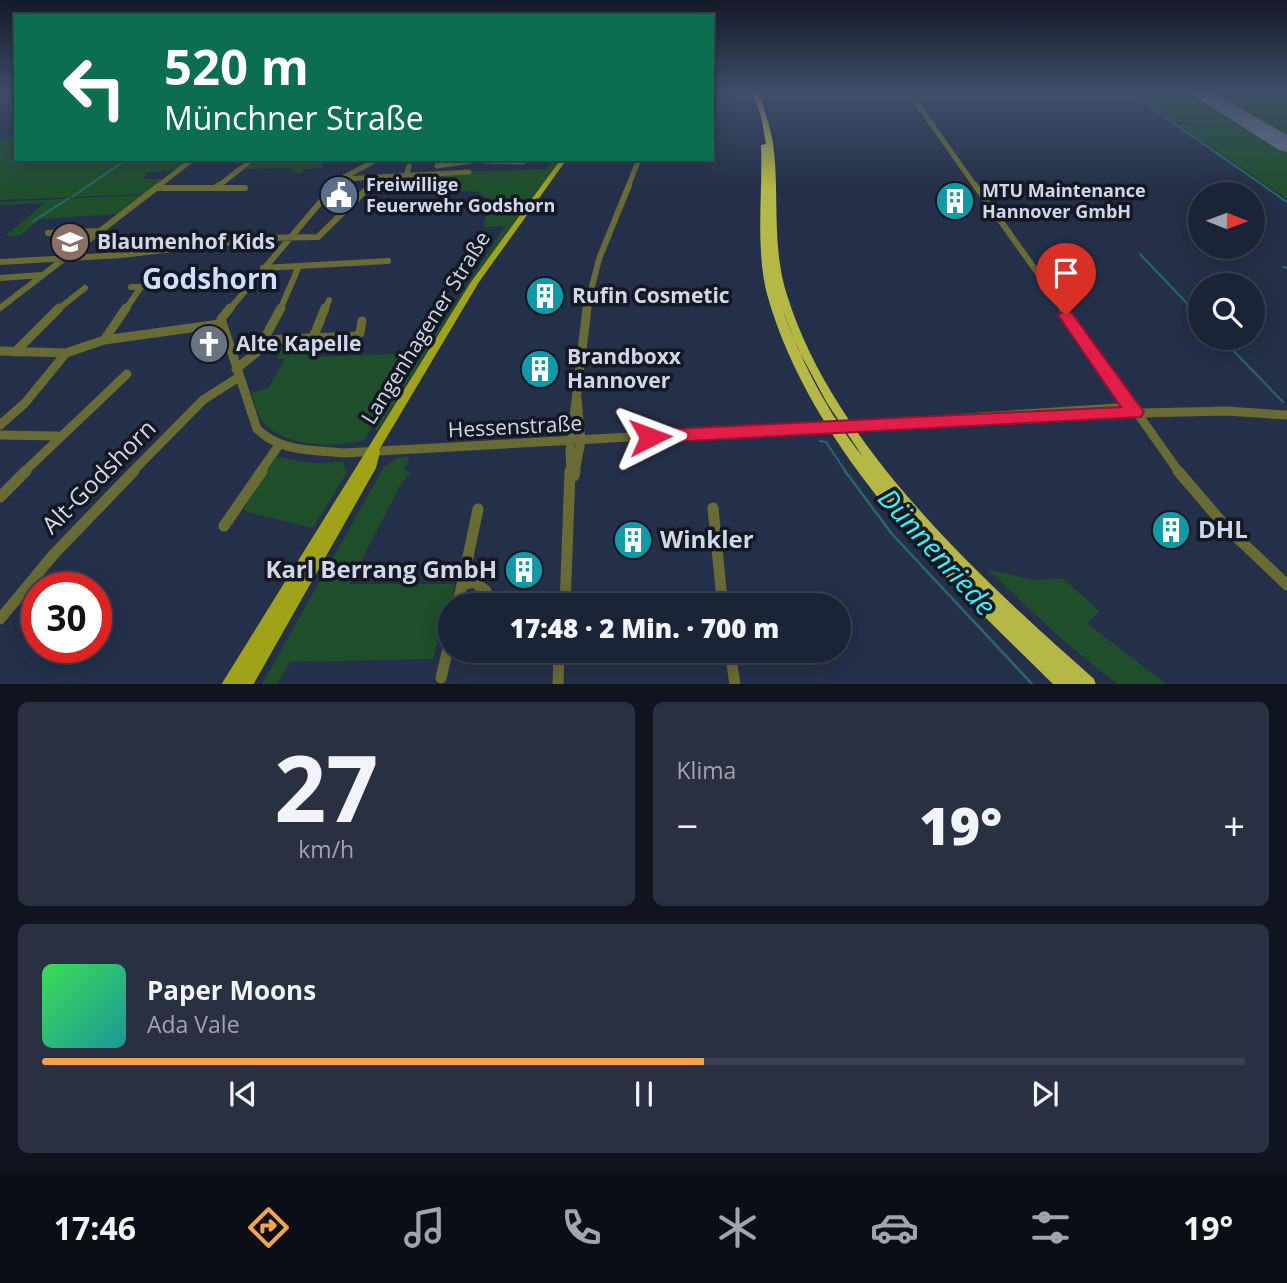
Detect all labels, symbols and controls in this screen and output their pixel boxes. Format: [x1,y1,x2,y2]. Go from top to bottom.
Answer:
text: 520 m [164,33,309,99]
icon: left [49,42,140,133]
text: Münchner Straße [164,96,424,139]
place label: Freiwillige Feuerwehr Godshorn [366,172,555,217]
public building icon: Freiwillige Feuerwehr Godshorn [318,174,360,216]
place label: MTU Maintenance Hannover GmbH [982,178,1146,223]
building icon: MTU Maintenance Hannover GmbH [934,180,976,222]
north arrow [1188,182,1265,259]
map controls [1188,182,1265,350]
school or university icon: Blaumenhof Kids [49,221,91,263]
street label: Langenhagener Straße [354,226,496,429]
place label: Blaumenhof Kids [97,227,275,255]
pin [1036,243,1096,315]
icon: arrive [1047,254,1085,292]
district label: Godshorn [142,259,278,297]
button: search [1188,273,1265,350]
building icon: Rufin Cosmetic [524,275,566,317]
place label: Rufin Cosmetic [572,281,730,309]
church icon: Alte Kapelle [188,323,230,365]
place label: Alte Kapelle [236,329,361,357]
place label: Brandboxx Hannover [567,342,682,394]
building icon: Brandboxx Hannover [519,348,561,390]
position arrow [613,400,687,474]
street label: Hessenstraße [447,408,583,444]
street label: Alt-Godshorn [34,412,162,540]
water label: Dünnenriede [870,479,1005,623]
building icon: DHL [1150,509,1192,551]
place label: DHL [1198,512,1248,545]
building icon: Winkler [612,519,654,561]
place label: Winkler [660,522,754,555]
building icon: Karl Berrang GmbH [503,549,545,591]
place label: Karl Berrang GmbH [265,552,497,585]
speed limit sign: 30 [21,572,112,663]
text: 17:48 · 2 Min. · 700 m [510,610,779,646]
text: 27 [274,725,378,849]
text: Klima [677,754,736,786]
text: 19° [919,789,1002,860]
text: − [677,799,698,851]
text: + [1223,799,1245,851]
text: km/h [298,833,354,865]
text: Paper Moons [147,972,316,1008]
text: Ada Vale [147,1008,240,1040]
icon: previous [224,1075,262,1113]
icon: pause [625,1075,663,1113]
icon: next [1026,1075,1064,1113]
icon: directions [244,1203,293,1252]
icon: music [400,1203,449,1252]
icon: phone [557,1203,606,1252]
icon: climate [713,1203,762,1252]
icon: car [870,1203,919,1252]
icon: filters [1026,1203,1075,1252]
text: 17:46 [54,1206,136,1249]
text: 19° [1183,1206,1233,1249]

